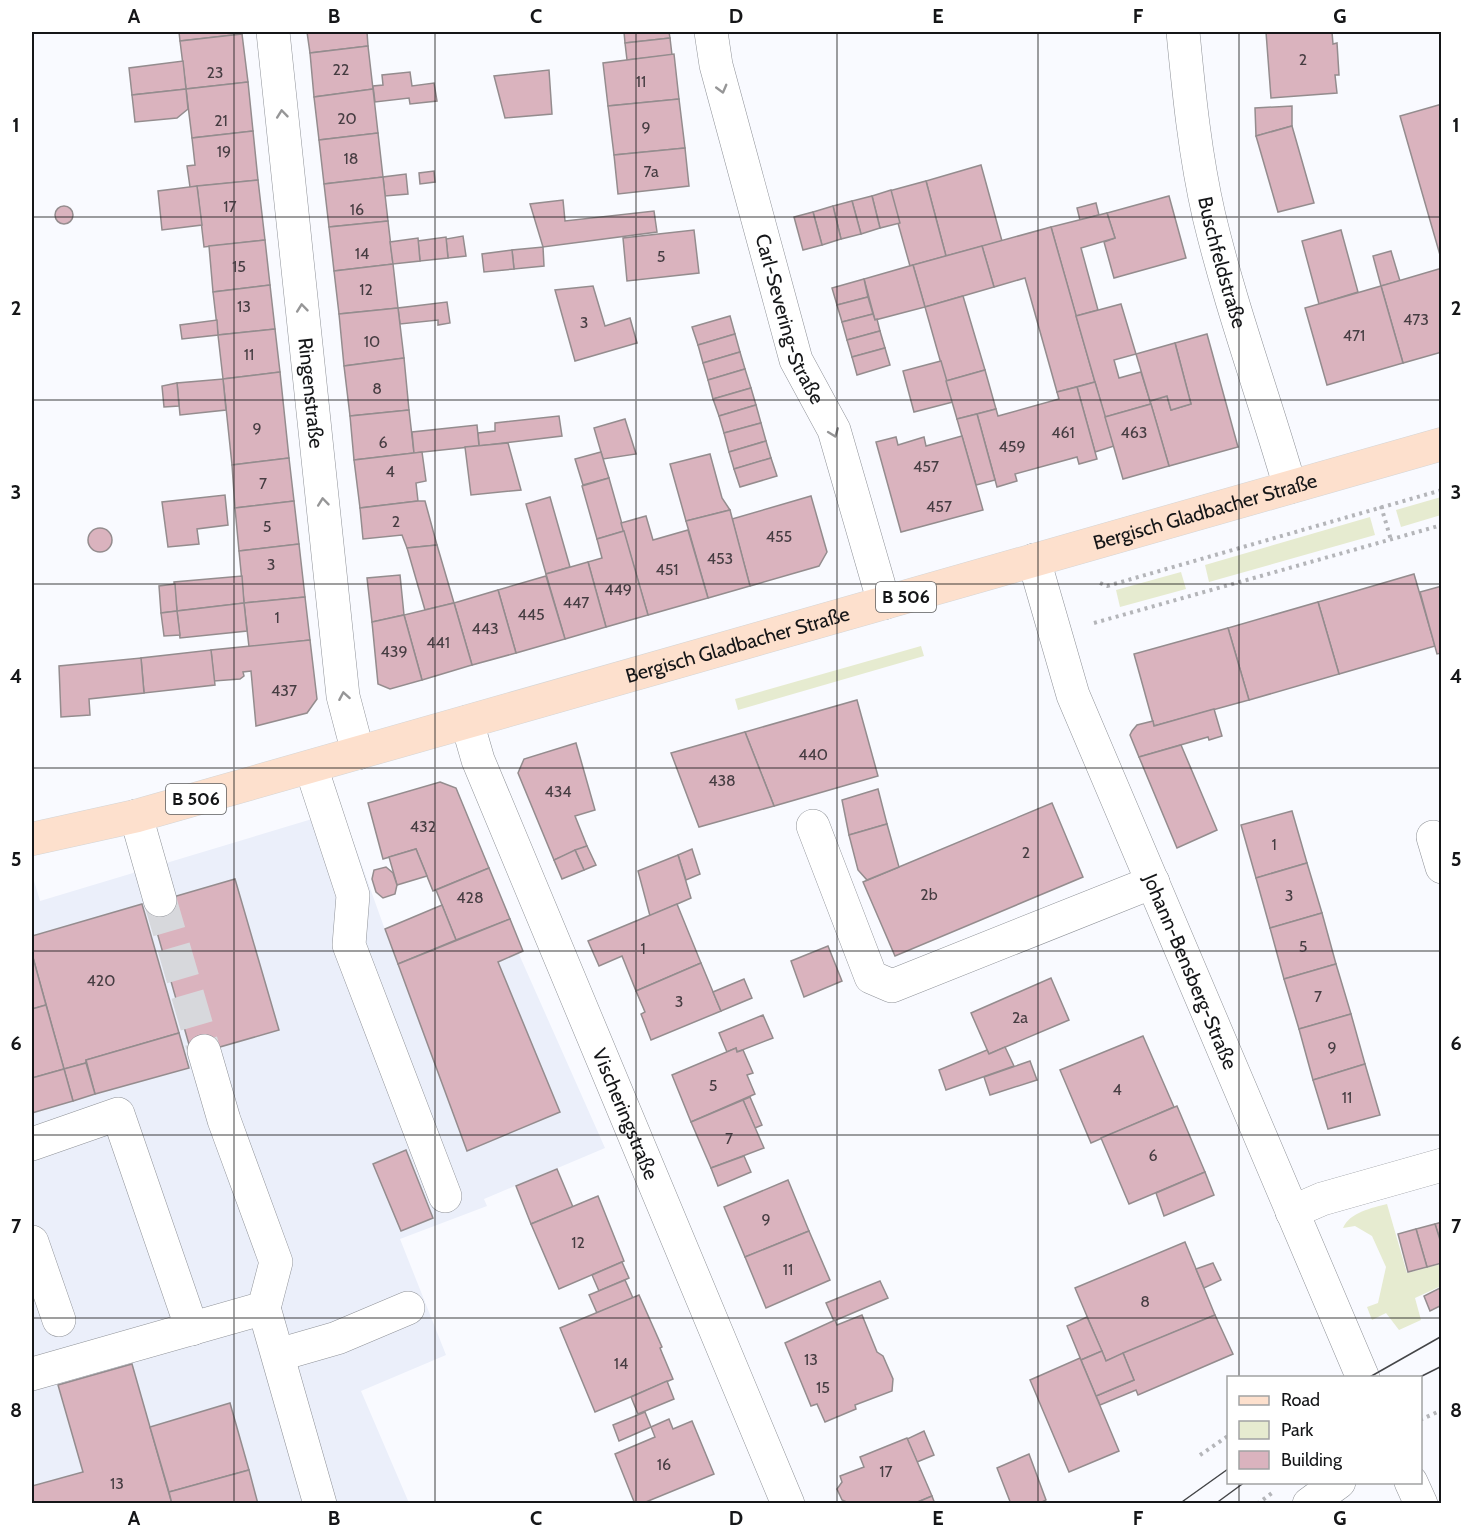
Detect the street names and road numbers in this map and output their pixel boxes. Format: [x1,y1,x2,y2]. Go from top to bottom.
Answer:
street label: Buschfeldstraße [1193,194,1252,331]
street label: Carl-Severing-Straße [750,231,830,408]
street label: Ringenstraße [293,336,329,450]
street label: Bergisch Gladbacher Straße [1090,468,1320,555]
road number: B 506 [876,582,936,612]
street label: Bergisch Gladbacher Straße [623,601,852,688]
road number: B 506 [166,784,226,814]
street label: Johann-Bensberg-Straße [1138,869,1243,1073]
street label: Vischeringstraße [587,1045,663,1183]

